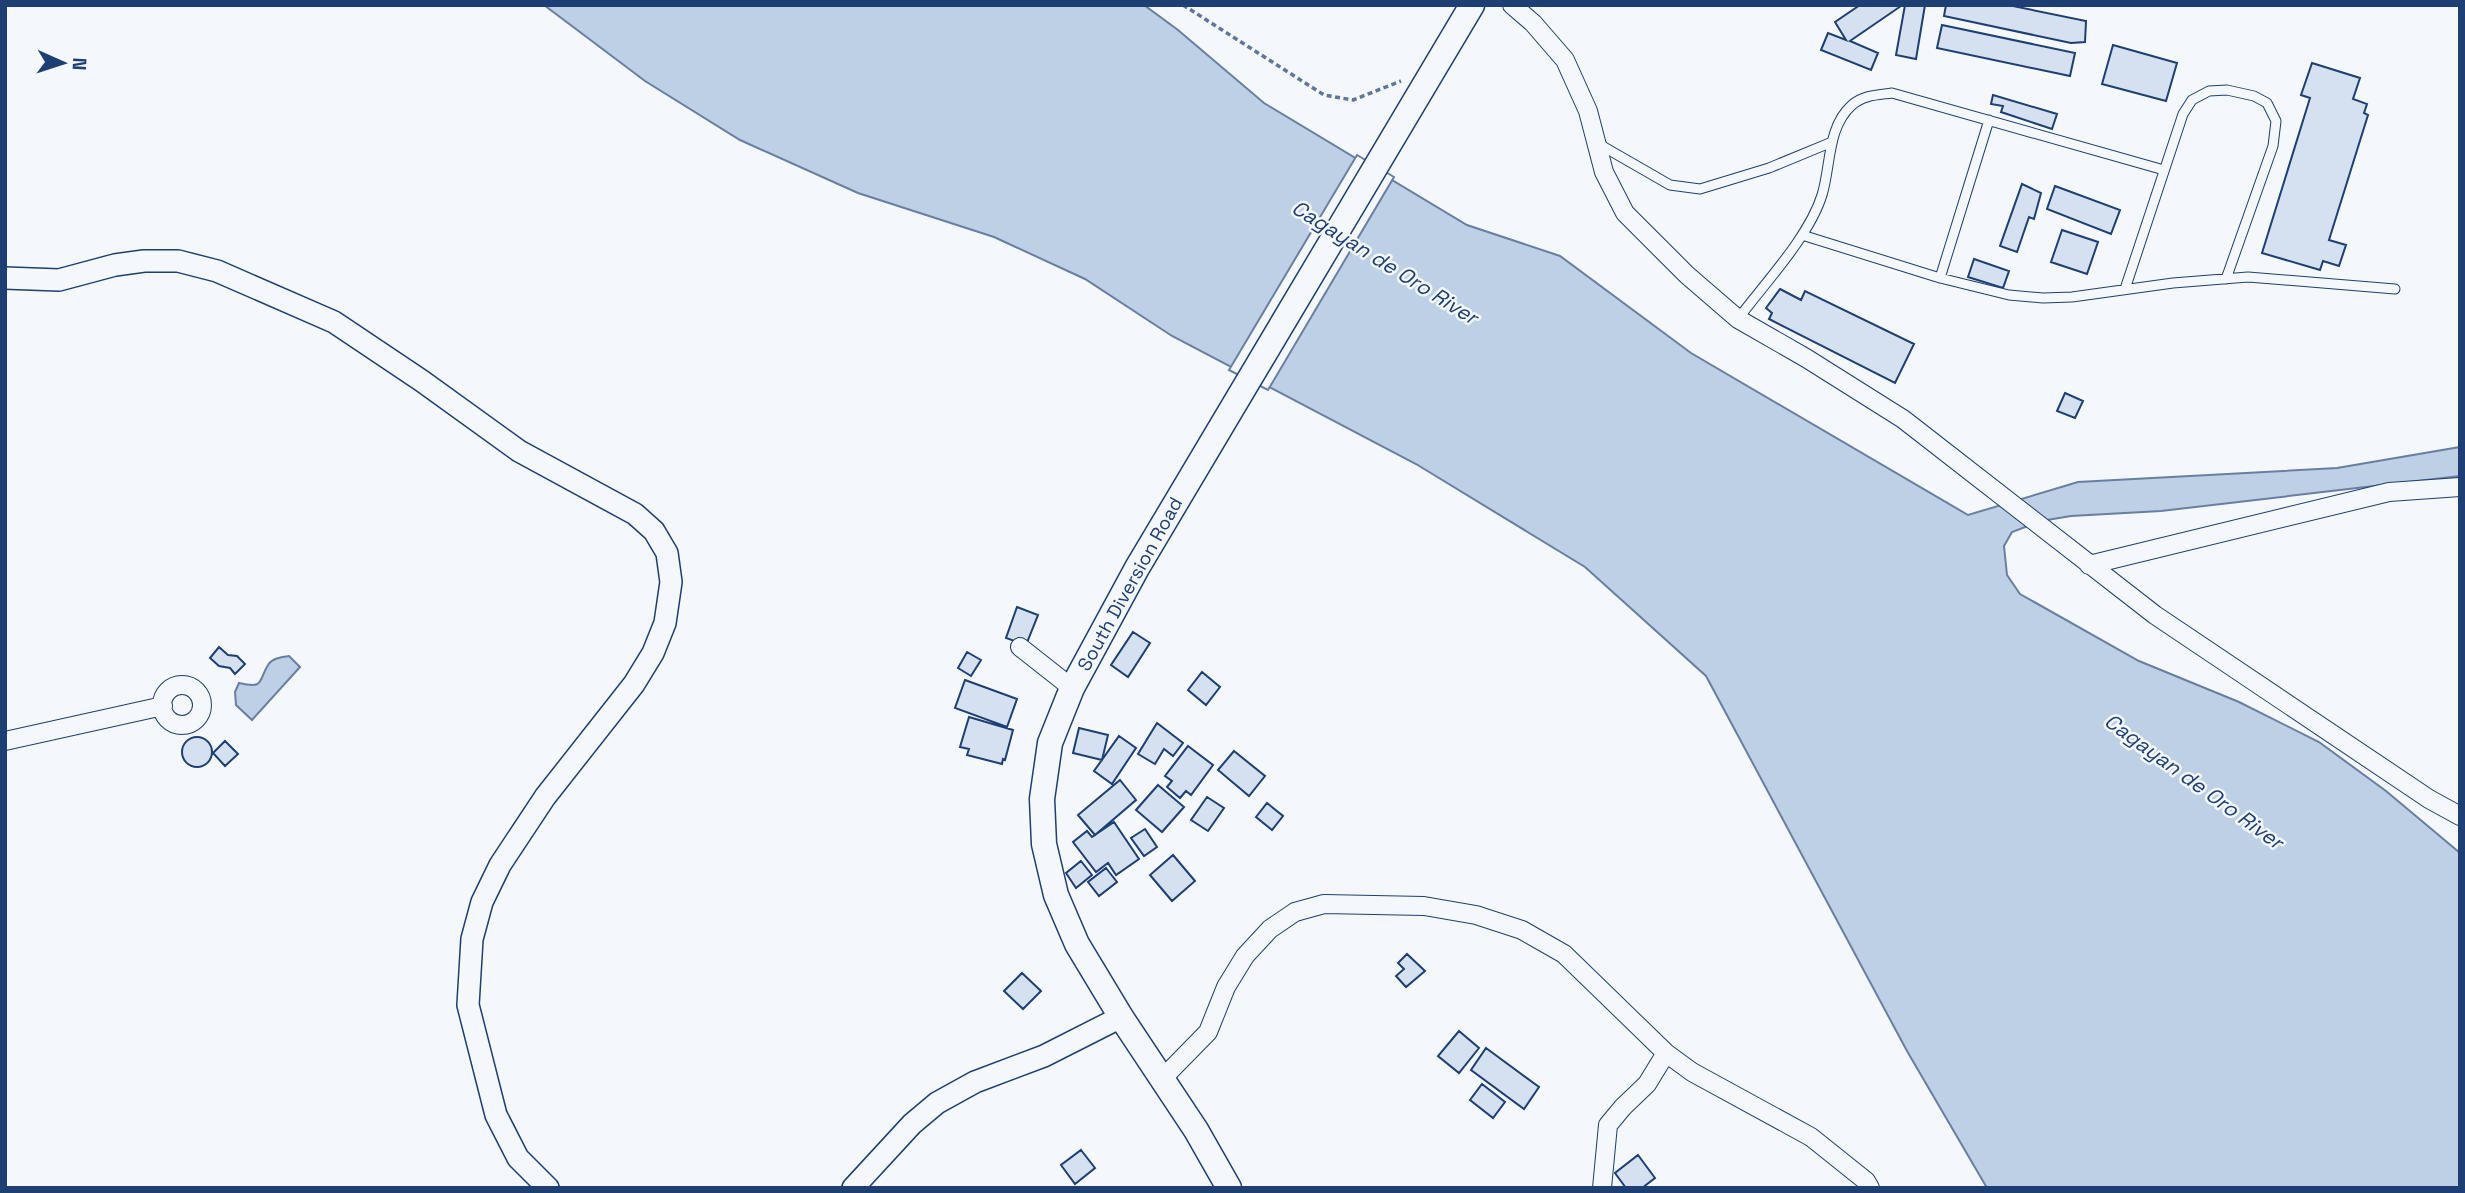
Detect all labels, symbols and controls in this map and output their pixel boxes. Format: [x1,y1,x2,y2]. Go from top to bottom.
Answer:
north arrow [28,28,98,98]
text: N [67,57,92,71]
water label: Cagayan de Oro River [1287,194,1485,331]
street label: South Diversion Road [1072,493,1188,675]
water label: Cagayan de Oro River [2099,707,2290,856]

